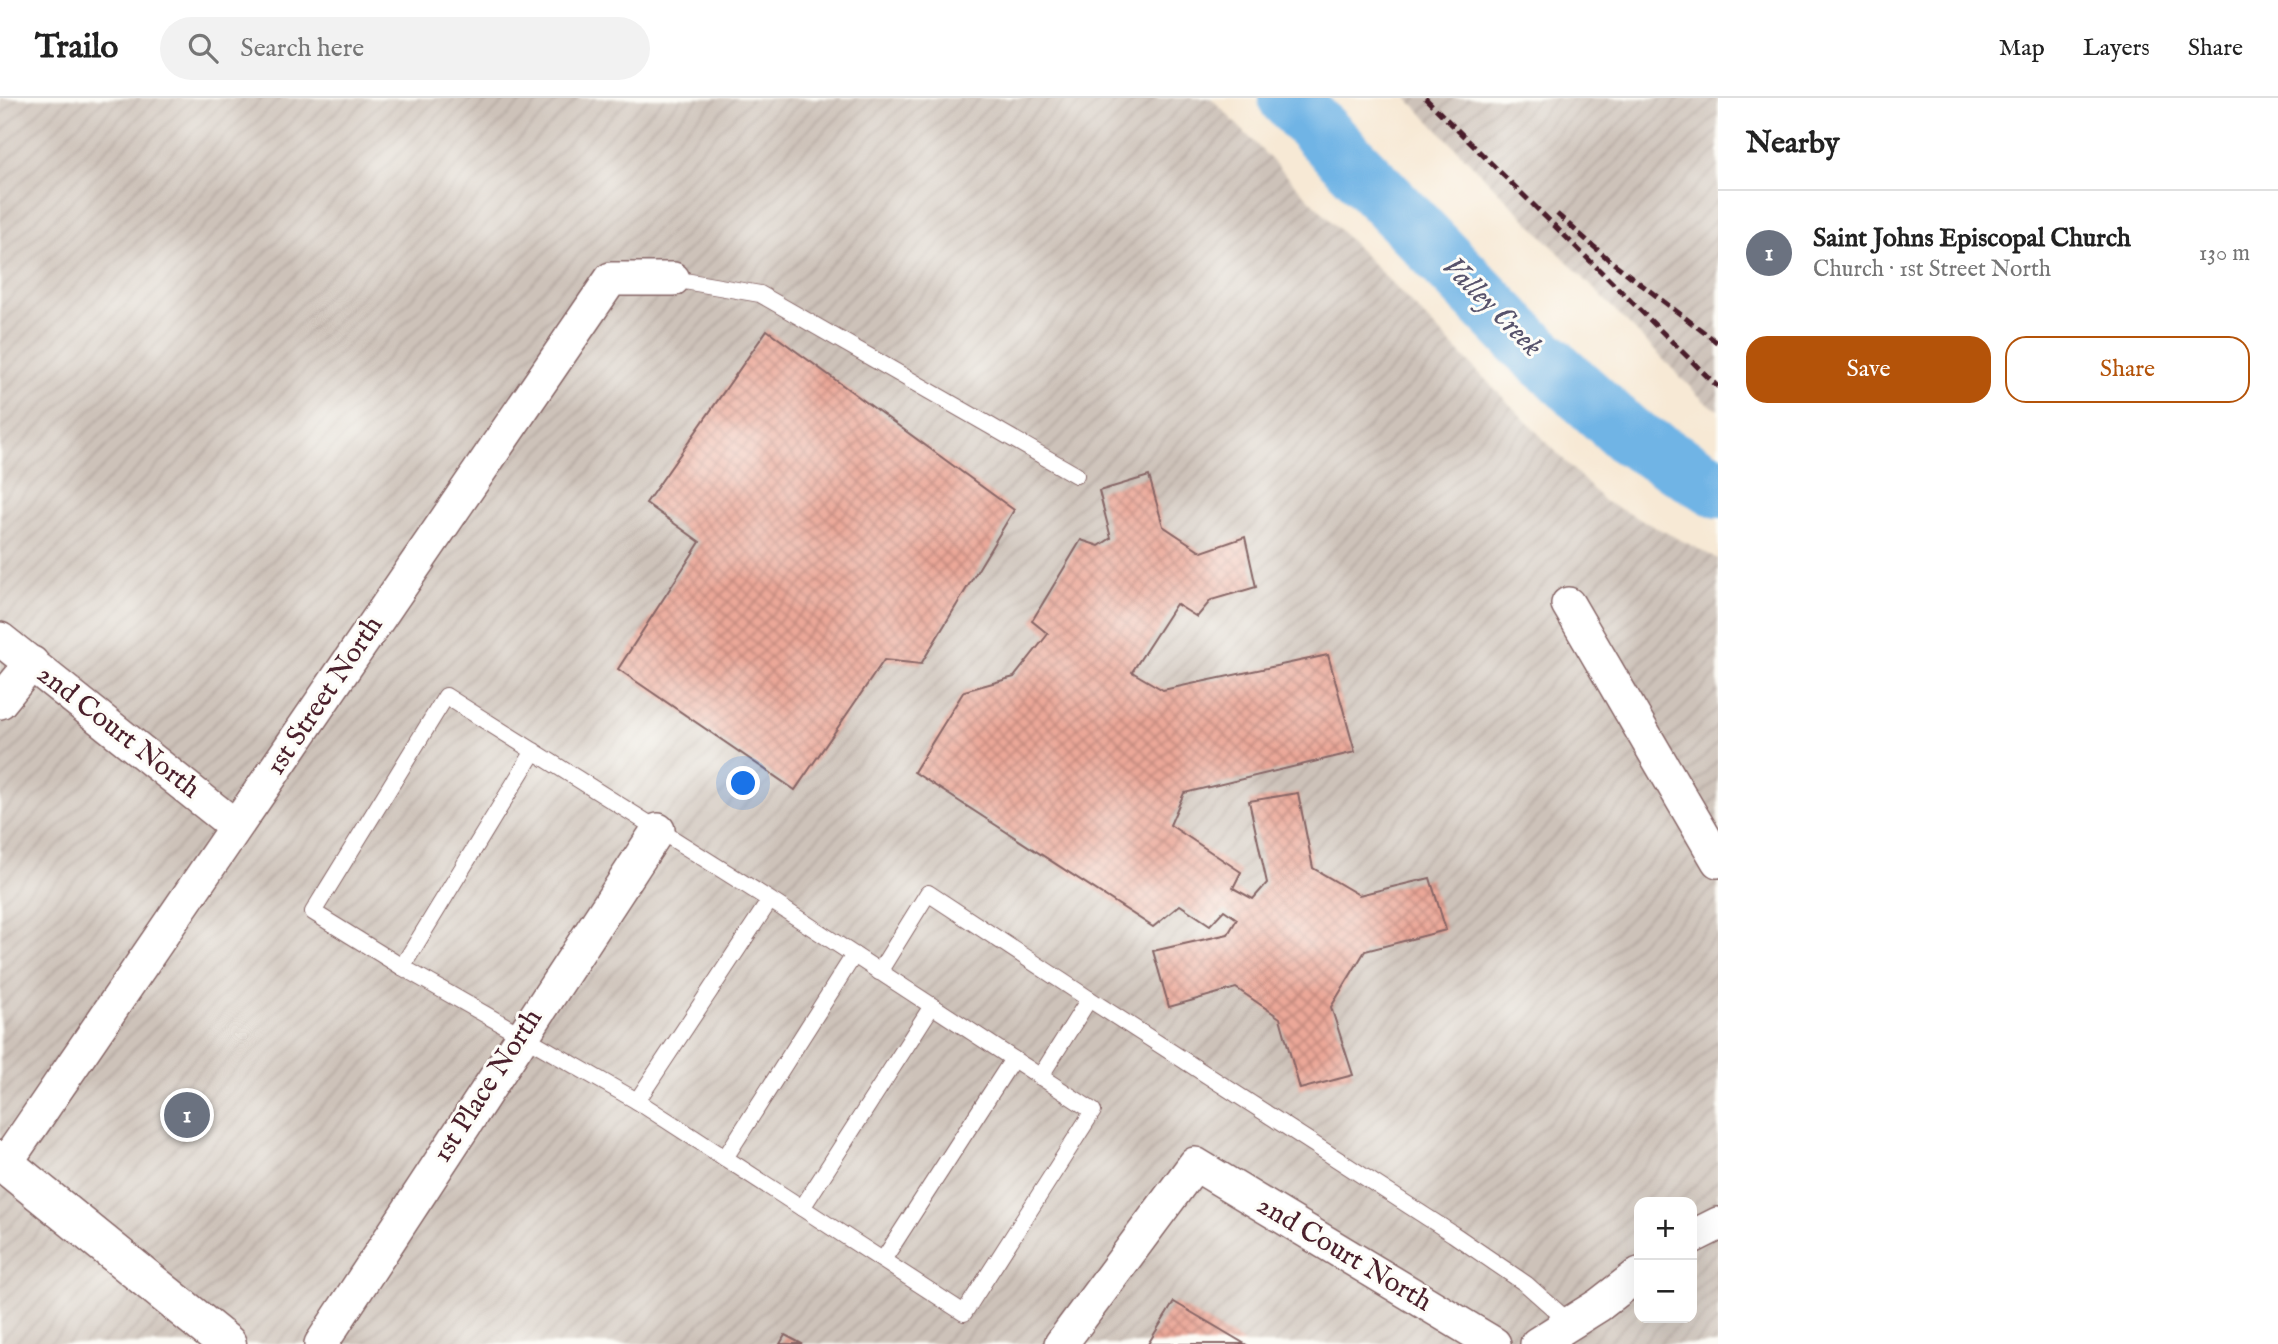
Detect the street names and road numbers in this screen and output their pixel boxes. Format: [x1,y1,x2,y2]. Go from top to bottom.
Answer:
street label: 1st Street North [259,609,391,782]
street label: 2nd Court North [29,657,207,807]
street label: 1st Place North [425,1003,551,1169]
street label: 2nd Court North [1250,1188,1438,1320]

